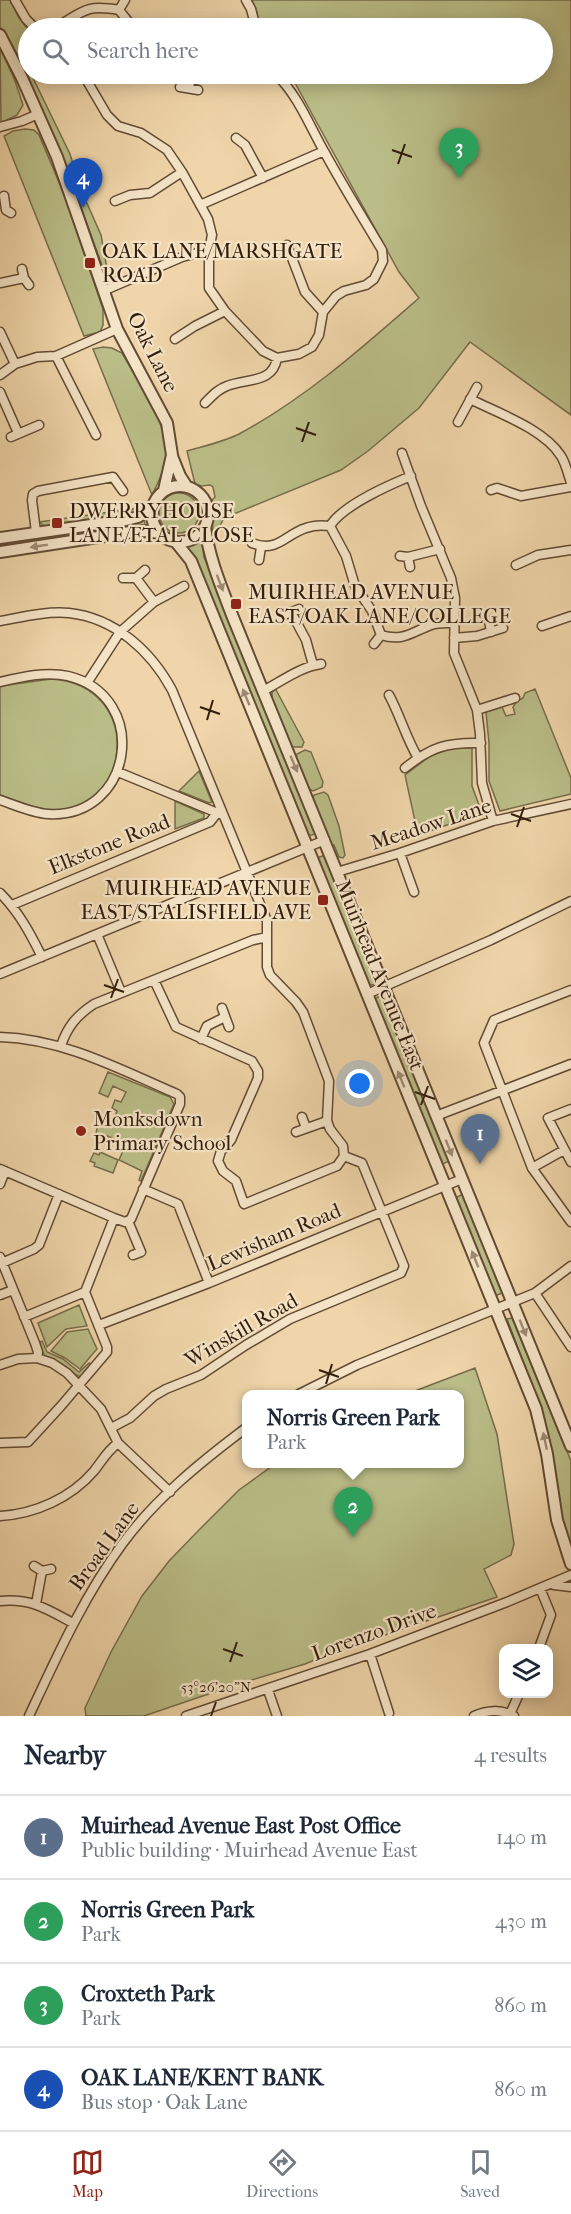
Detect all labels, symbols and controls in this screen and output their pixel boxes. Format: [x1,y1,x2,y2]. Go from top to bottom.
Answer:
search box [18,18,553,84]
icon: search [39,35,72,68]
text: Search here [87,38,199,64]
pin: 3 [440,128,478,178]
pin: 4 [64,158,103,208]
place label: OAK LANE/MARSHGATE ROAD [102,239,343,287]
marker: OAK LANE/MARSHGATE ROAD [83,256,97,270]
street label: Oak Lane [123,308,183,396]
place label: DWERRYHOUSE LANE/ETAL CLOSE [69,499,254,547]
marker: DWERRYHOUSE LANE/ETAL CLOSE [50,516,64,530]
one-way arrow [29,542,48,551]
one-way arrow [215,575,225,593]
place label: MUIRHEAD AVENUE EAST/OAK LANE/COLLEGE [248,580,511,628]
marker: MUIRHEAD AVENUE EAST/OAK LANE/COLLEGE [229,597,243,611]
one-way arrow [241,688,250,706]
one-way arrow [289,755,299,773]
street label: Meadow Lane [367,793,495,855]
street label: Elkstone Road [45,809,174,879]
place label: MUIRHEAD AVENUE EAST/STALISFIELD AVE [80,876,311,924]
street label: Muirhead Avenue East [331,876,429,1074]
marker: MUIRHEAD AVENUE EAST/STALISFIELD AVE [316,893,330,907]
your location [345,1069,374,1098]
one-way arrow [396,1070,405,1088]
place label: Monksdown Primary School [93,1107,231,1155]
pin: 1 [460,1114,500,1164]
marker: Monksdown Primary School [74,1124,88,1138]
one-way arrow [444,1139,454,1157]
street label: Lewisham Road [204,1198,345,1276]
one-way arrow [470,1250,480,1268]
street label: Winskill Road [179,1288,302,1373]
one-way arrow [518,1320,528,1338]
popup [242,1390,464,1468]
text: Norris Green Park [266,1405,440,1431]
text: Park [266,1431,306,1454]
one-way arrow [539,1432,549,1451]
pin: 2 [334,1488,372,1537]
street label: Broad Lane [64,1497,144,1595]
street label: Lorenzo Drive [309,1598,439,1666]
map controls [499,1644,553,1698]
button: layers [499,1644,553,1698]
text: 53°26'20"N [181,1678,252,1696]
text: Nearby [24,1740,106,1771]
text: 4 results [474,1744,547,1767]
text: Muirhead Avenue East Post Office [81,1813,401,1839]
text: 1 [40,1826,47,1849]
text: 140 m [496,1826,547,1849]
text: Public building · Muirhead Avenue East [81,1839,418,1862]
text: Norris Green Park [81,1897,254,1923]
text: 2 [38,1910,49,1933]
text: 430 m [495,1910,547,1933]
text: Park [81,1923,121,1946]
text: Croxteth Park [81,1981,215,2007]
text: 3 [39,1994,48,2017]
text: 860 m [494,1994,547,2017]
text: Park [81,2007,121,2030]
text: OAK LANE/KENT BANK [81,2065,323,2091]
text: 4 [38,2078,49,2101]
text: 860 m [494,2078,547,2101]
text: Bus stop · Oak Lane [81,2091,248,2114]
tab: Map [71,2146,104,2201]
tab: Directions [246,2146,318,2201]
tab: Saved [460,2146,500,2201]

